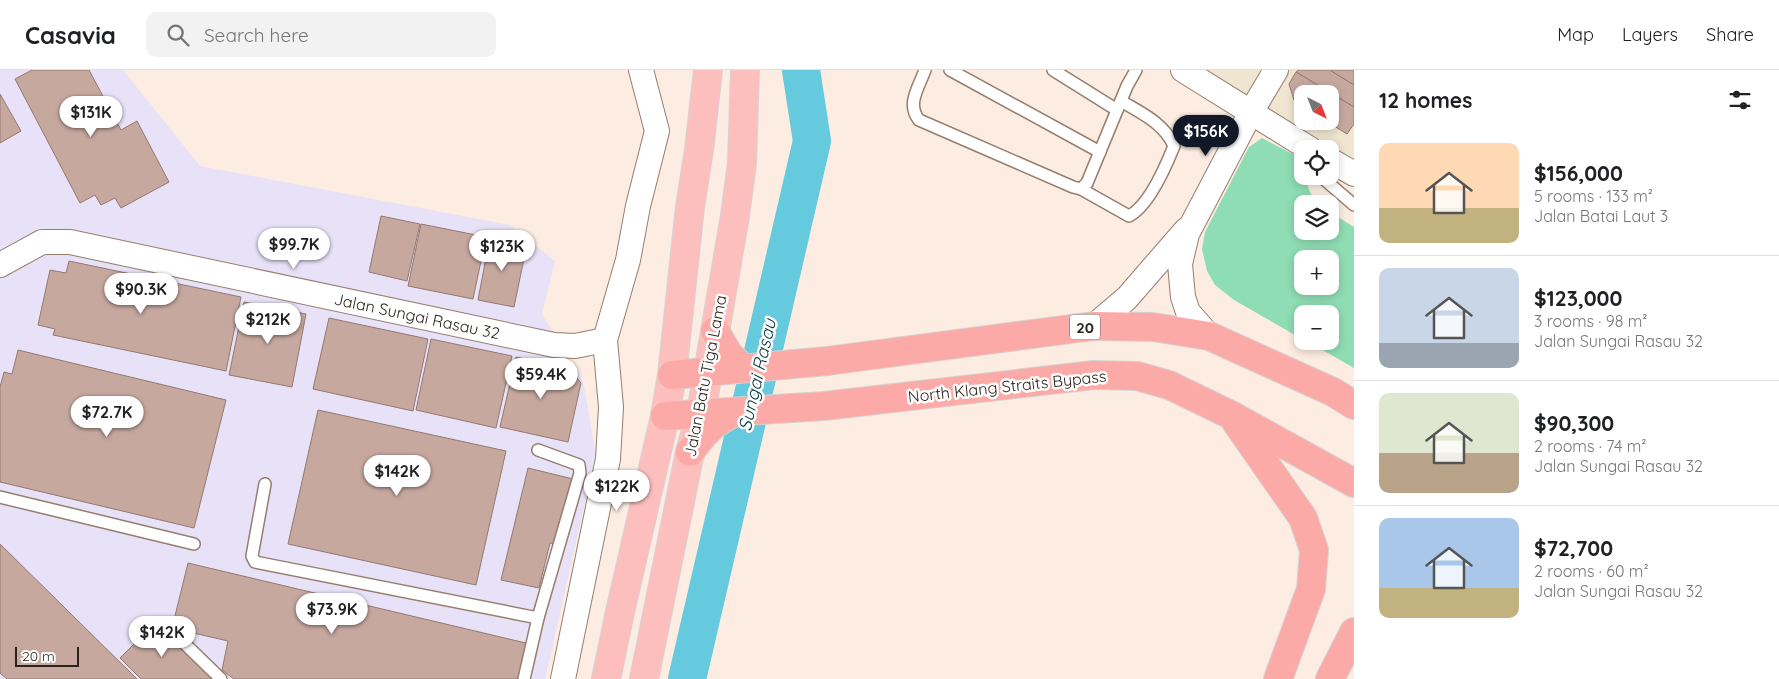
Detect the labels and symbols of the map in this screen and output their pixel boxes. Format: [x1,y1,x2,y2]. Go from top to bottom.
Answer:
north arrow [1294,85,1339,130]
pin: $131K [56,96,126,138]
pin: $156K [1171,114,1241,157]
pin: $99.7K [253,228,335,270]
pin: $123K [467,230,537,272]
pin: $90.3K [100,272,182,315]
street label: Jalan Sungai Rasau 32 [332,289,502,343]
street label: Jalan Batu Tiga Lama [679,293,731,459]
pin: $212K [233,302,303,345]
road number: 20 [1070,314,1100,340]
water label: Sungai Rasau [733,315,781,433]
pin: $59.4K [500,358,582,400]
street label: North Klang Straits Bypass [907,366,1107,406]
pin: $72.7K [66,396,148,438]
pin: $142K [362,454,432,497]
pin: $122K [582,470,652,512]
pin: $73.9K [291,592,373,635]
pin: $142K [127,616,197,658]
scale bar [15,644,79,667]

